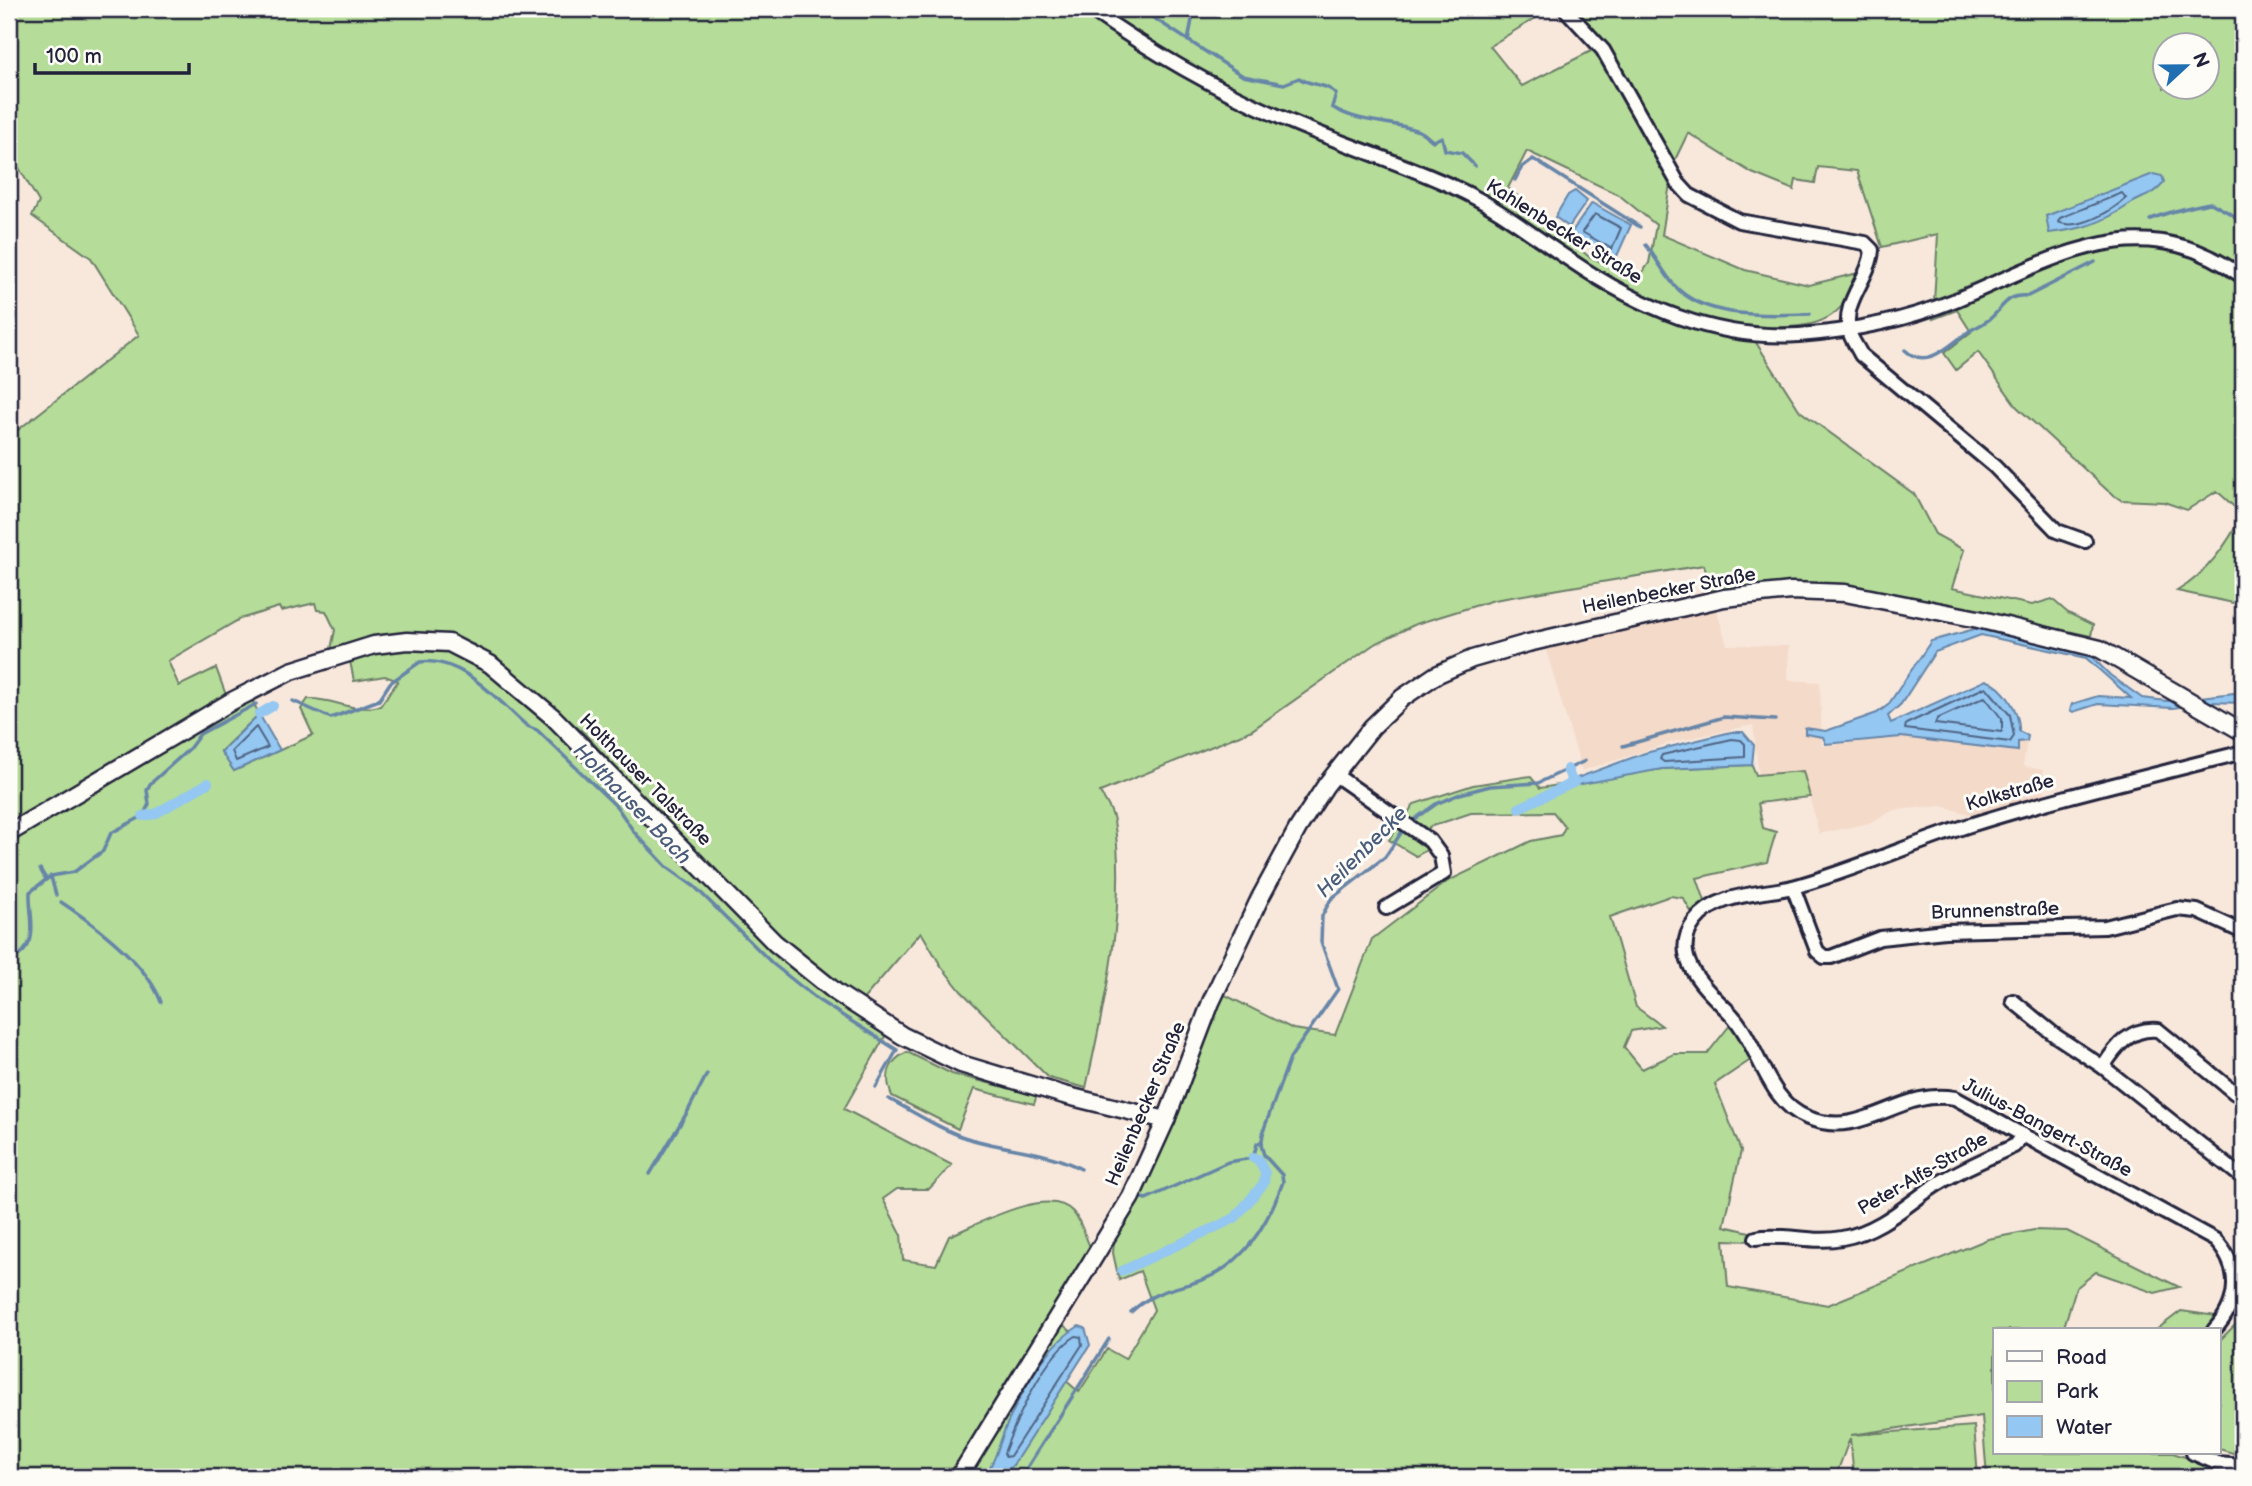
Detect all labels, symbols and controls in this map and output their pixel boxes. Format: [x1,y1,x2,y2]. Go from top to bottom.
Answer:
scale bar [35,32,189,76]
north arrow [2150,32,2220,102]
text: 100 m [46,44,102,69]
text: N [2187,49,2214,71]
street label: Kahlenbecker Straße [1482,175,1646,289]
street label: Heilenbecker Straße [1580,563,1758,619]
street label: Holthauser Talstraße [574,709,716,851]
water label: Holthauser Bach [568,738,696,870]
street label: Kolkstraße [1963,769,2057,817]
water label: Heilenbecke [1311,801,1413,903]
street label: Brunnenstraße [1931,897,2059,925]
street label: Heilenbecker Straße [1101,1018,1191,1190]
street label: Julius-Bangert-Straße [1958,1073,2136,1183]
street label: Peter-Alfs-Straße [1854,1128,1992,1220]
legend [1993,1328,2220,1454]
text: Road [2056,1345,2107,1370]
text: Park [2056,1379,2099,1404]
text: Water [2056,1415,2112,1440]

